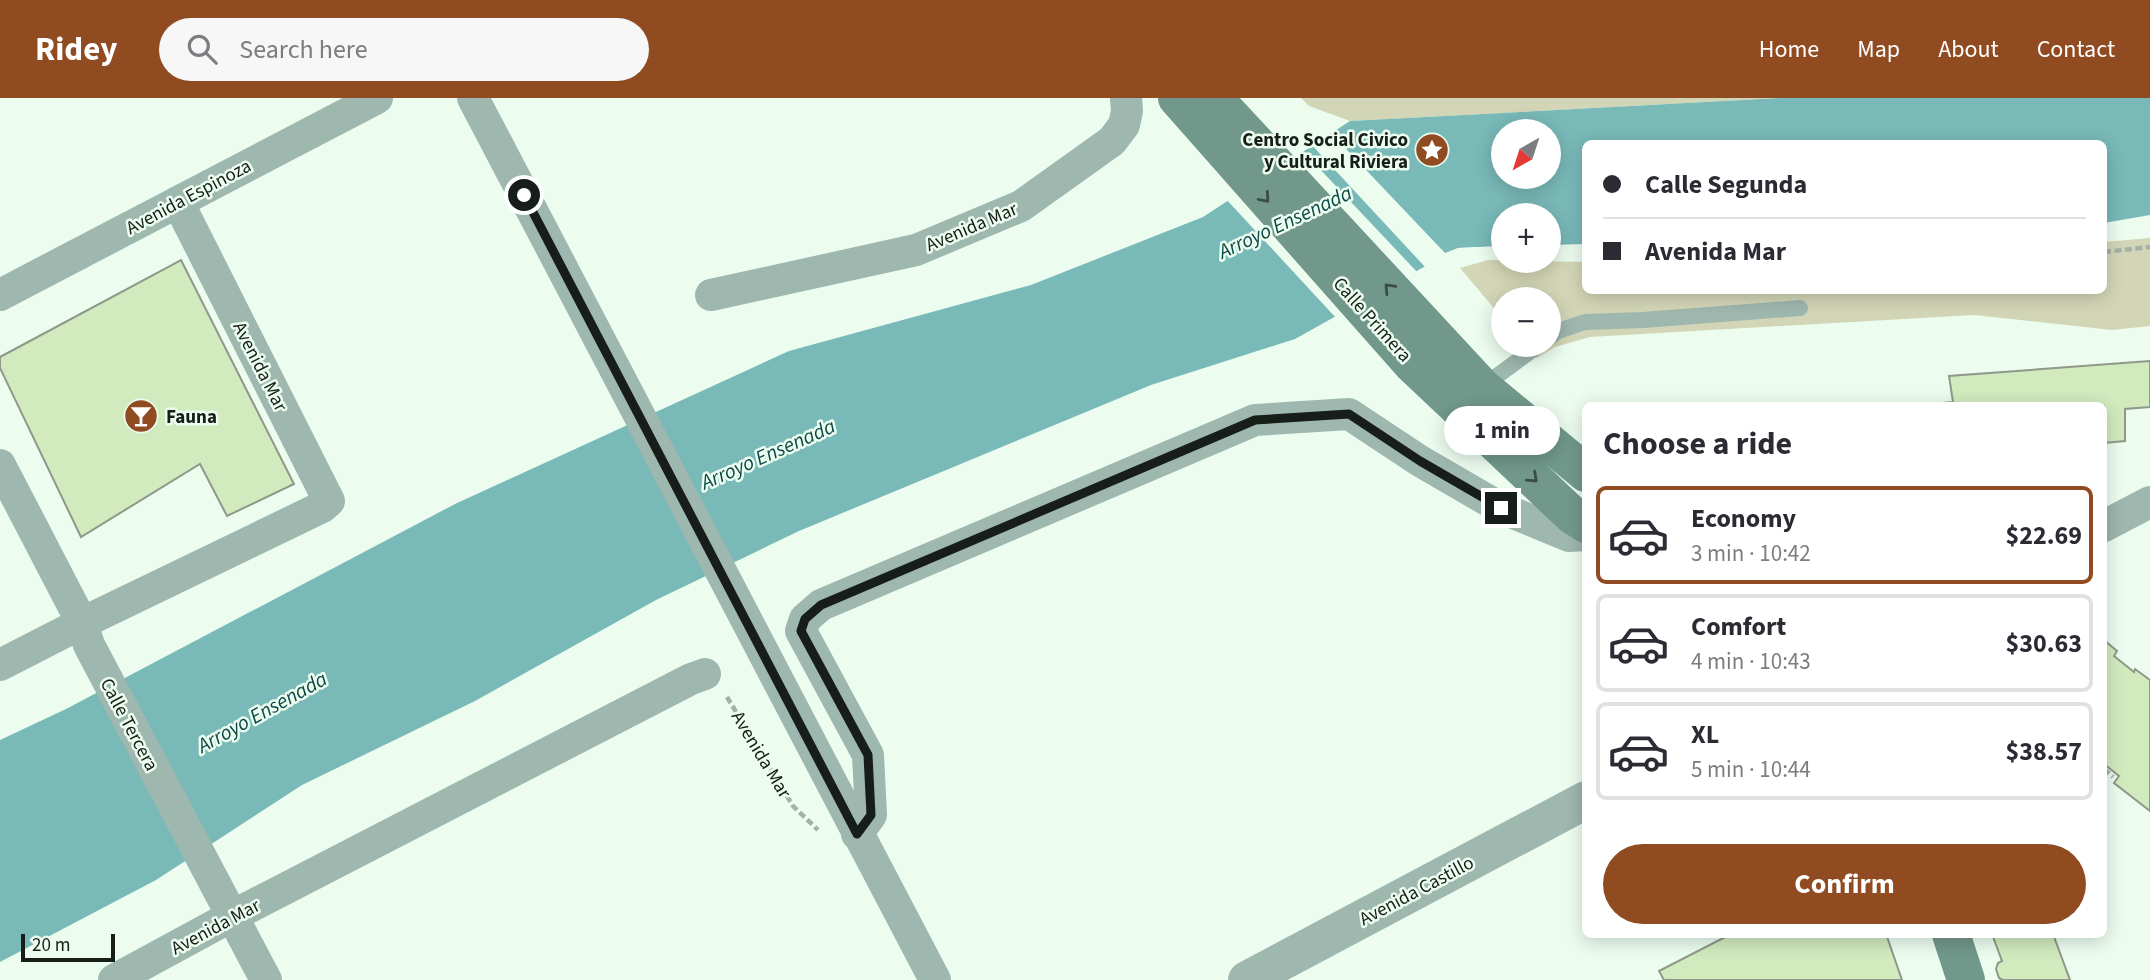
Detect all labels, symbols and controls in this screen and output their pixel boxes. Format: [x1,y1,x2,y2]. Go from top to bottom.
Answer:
search box [159,18,649,81]
text: Ridey [35,26,117,73]
icon: search [183,30,221,68]
text: Search here [239,31,368,68]
text: Home [1759,32,1819,67]
text: Map [1857,32,1900,67]
text: About [1938,32,1999,67]
text: Contact [2037,32,2115,67]
north arrow [1491,119,1561,189]
map controls [1491,119,1561,357]
place label: Centro Social Civico y Cultural Riviera [1242,127,1408,176]
place icon: Centro Social Civico y Cultural Riviera [1413,131,1451,169]
street label: Avenida Espinoza [121,153,256,242]
text: Calle Segunda [1645,166,1807,203]
water label: Arroyo Ensenada [1211,178,1357,267]
route start [508,179,540,211]
one-way arrow [1257,190,1269,203]
street label: Avenida Mar [921,196,1022,259]
button: + [1491,203,1561,273]
text: Avenida Mar [1645,233,1786,270]
street label: Calle Primera [1326,271,1417,369]
one-way arrow [1385,283,1397,296]
button: − [1491,287,1561,357]
street label: Avenida Mar [226,317,294,417]
bar icon: Fauna [122,397,160,435]
place label: Fauna [166,404,217,431]
callout: 1 min [1443,406,1559,456]
water label: Arroyo Ensenada [694,411,840,498]
text: 1 min [1474,414,1530,447]
text: Choose a ride [1603,421,1792,467]
one-way arrow [1525,470,1538,483]
route end [1485,492,1517,524]
text: Economy [1691,500,1796,537]
icon: car [1607,504,1670,567]
text: $22.69 [2006,517,2082,554]
text: 3 min · 10:42 [1691,537,1811,570]
text: Comfort [1691,608,1786,645]
icon: car [1607,612,1670,675]
text: $30.63 [2006,625,2082,662]
text: 4 min · 10:43 [1691,645,1811,678]
water label: Arroyo Ensenada [190,664,333,761]
street label: Calle Tercera [93,674,164,776]
street label: Avenida Mar [724,706,798,804]
text: XL [1691,716,1719,753]
icon: car [1607,720,1670,783]
text: $38.57 [2006,733,2082,770]
text: 5 min · 10:44 [1691,753,1811,786]
button: Confirm [1603,844,2086,924]
street label: Avenida Castillo [1355,850,1479,933]
street label: Avenida Mar [166,892,265,962]
scale bar [21,931,116,963]
text: 20 m [32,932,70,959]

